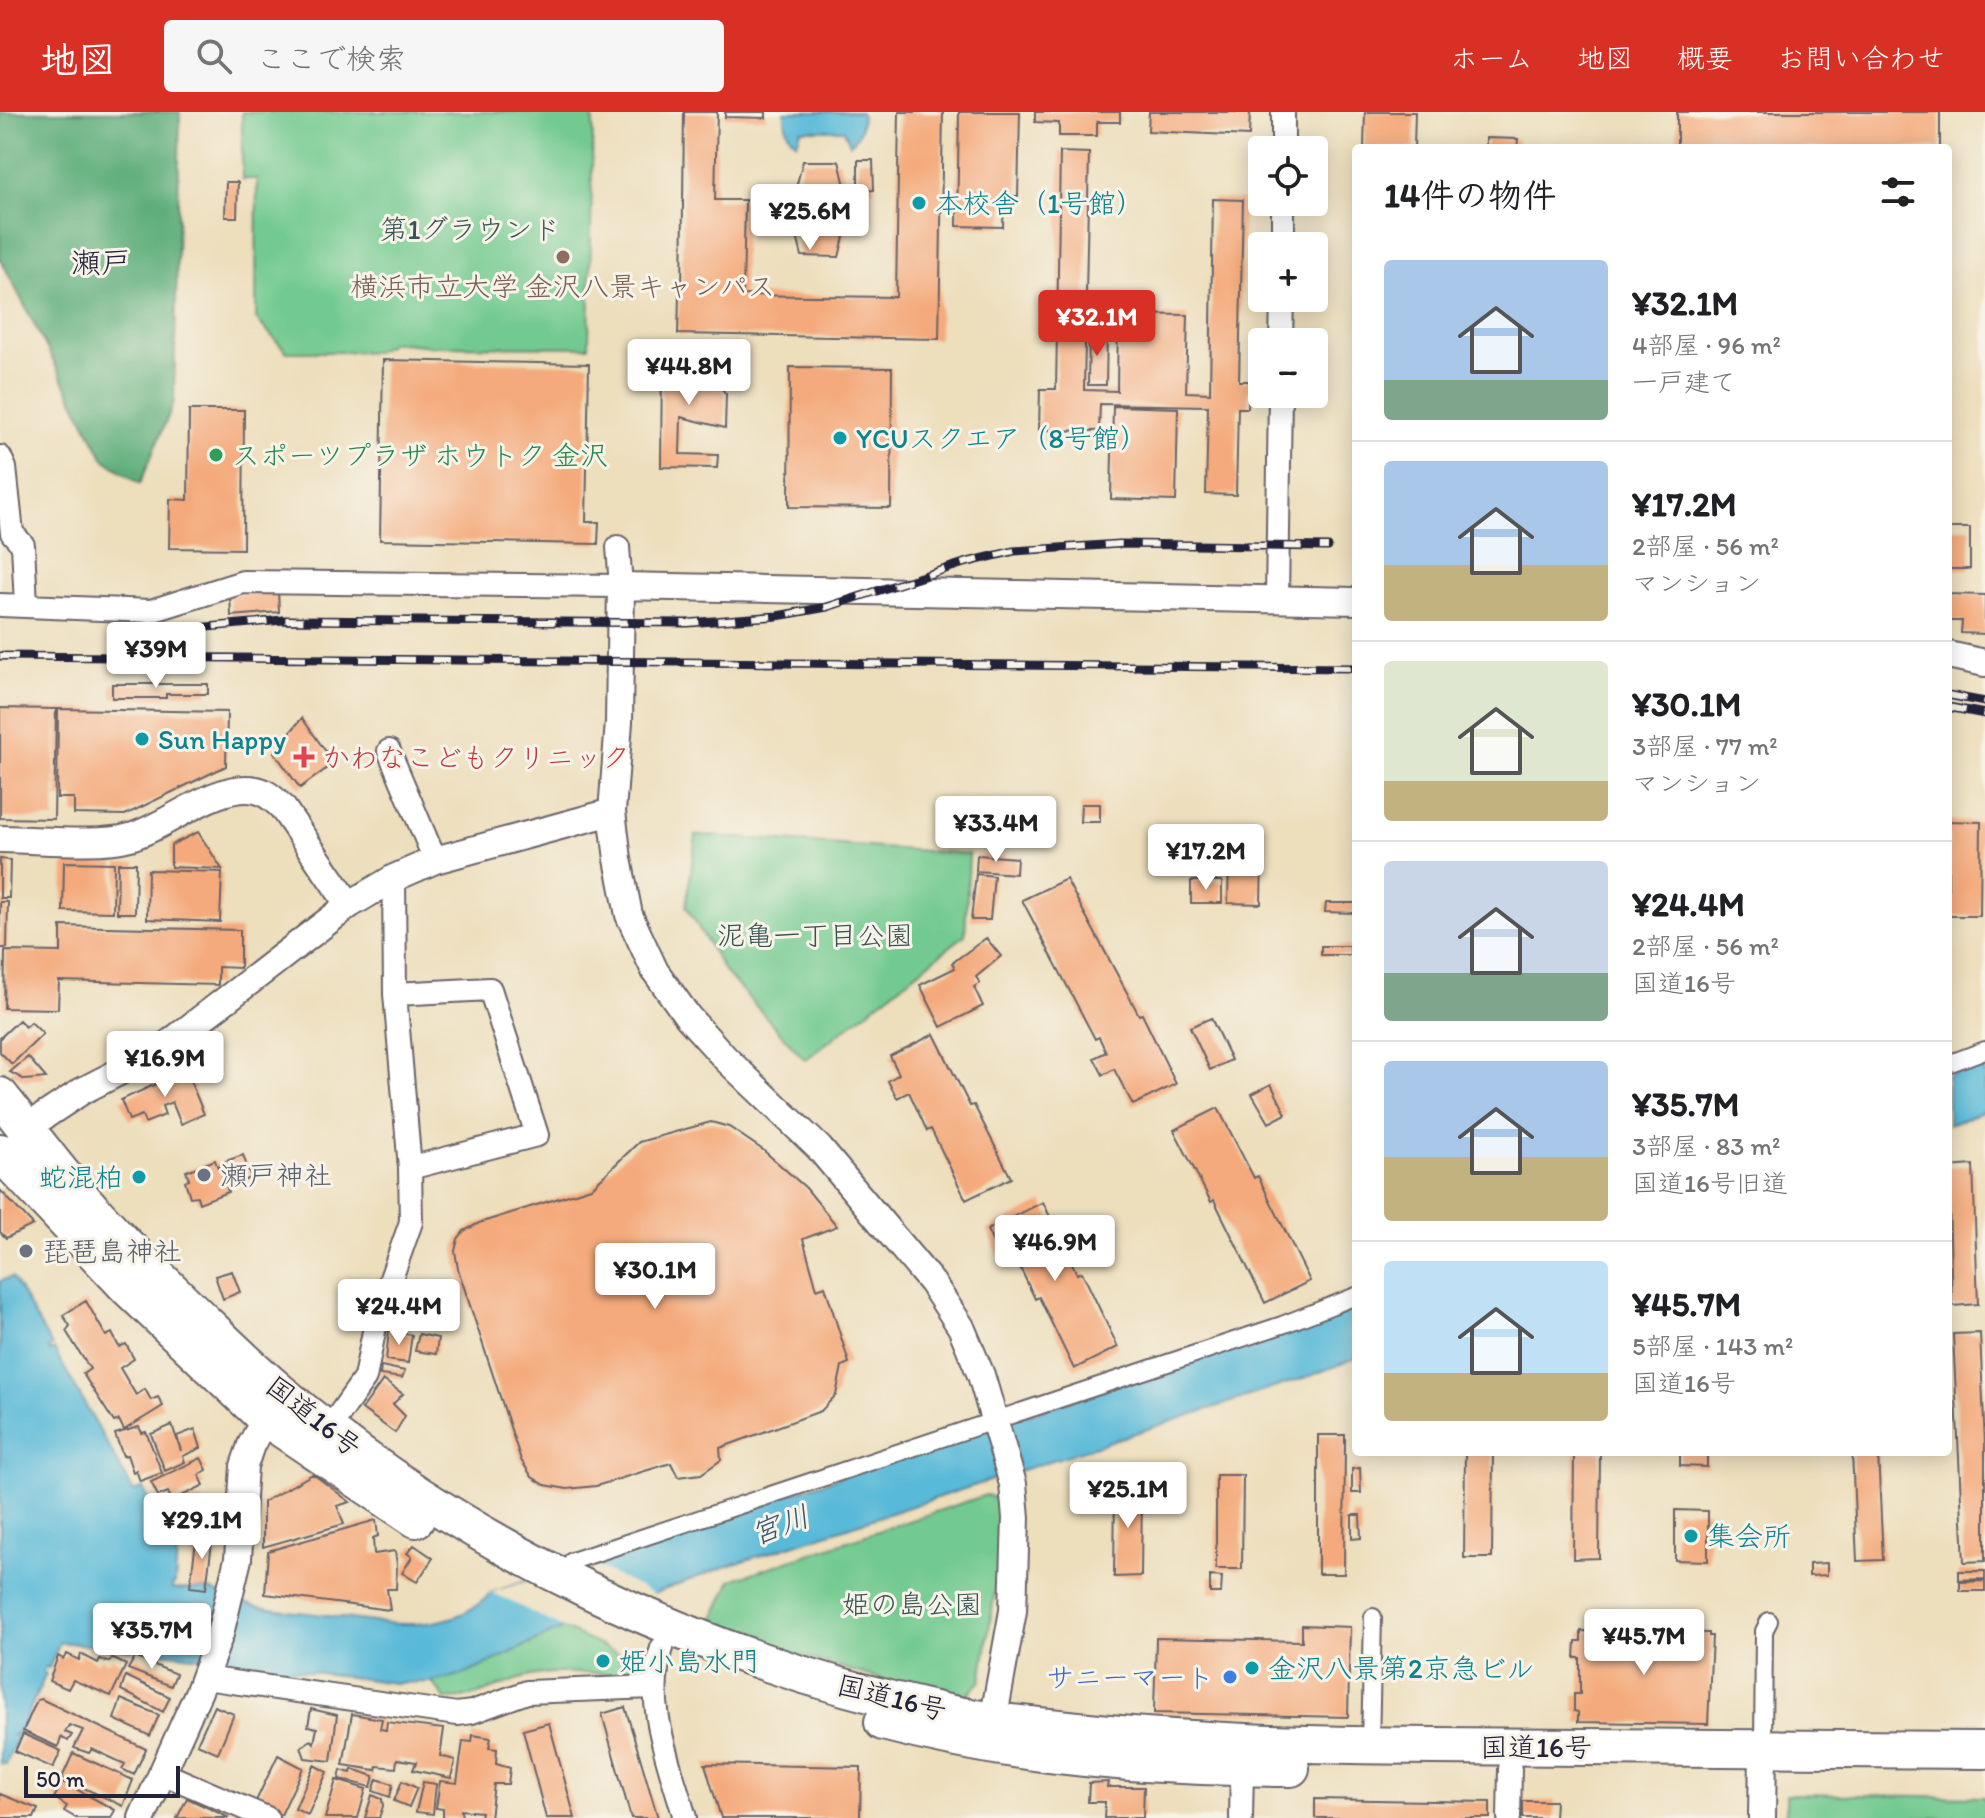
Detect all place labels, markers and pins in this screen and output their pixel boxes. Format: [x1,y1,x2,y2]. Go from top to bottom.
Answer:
pin: ¥25.6M [745,184,875,252]
place label: 本校舎（1号館） [935,186,1144,220]
marker: 本校舎（1号館） [910,194,928,212]
marker: 横浜市立大学 金沢八景キャンパス [554,248,572,266]
place label: 横浜市立大学 金沢八景キャンパス [350,269,776,303]
pin: ¥32.1M [1032,290,1162,358]
pin: ¥44.8M [624,339,754,407]
place label: YCUスクエア（8号館） [856,421,1148,455]
marker: YCUスクエア（8号館） [831,429,849,447]
place label: スポーツプラザ ホウトク 金沢 [232,438,608,472]
marker: スポーツプラザ ホウトク 金沢 [207,446,225,464]
pin: ¥39M [109,622,203,690]
place label: Sun Happy [158,722,286,756]
marker: Sun Happy [133,730,151,748]
place label: かわなこどもクリニック [322,740,630,774]
marker: かわなこどもクリニック [293,746,315,768]
pin: ¥33.4M [931,796,1061,864]
pin: ¥17.2M [1141,824,1271,892]
pin: ¥16.9M [100,1031,230,1099]
place label: 瀬戸神社 [220,1158,332,1192]
place label: 蛇混柏 [39,1160,123,1194]
marker: 瀬戸神社 [195,1166,213,1184]
marker: 蛇混柏 [130,1168,148,1186]
pin: ¥46.9M [990,1215,1120,1283]
place label: 琵琶島神社 [42,1234,182,1268]
marker: 琵琶島神社 [17,1242,35,1260]
pin: ¥30.1M [590,1243,720,1311]
pin: ¥24.4M [334,1279,464,1347]
pin: ¥25.1M [1063,1462,1193,1530]
pin: ¥29.1M [137,1493,267,1561]
place label: 集会所 [1707,1519,1791,1553]
marker: 集会所 [1682,1527,1700,1545]
pin: ¥35.7M [87,1603,217,1671]
pin: ¥45.7M [1579,1609,1709,1677]
place label: 姫小島水門 [619,1644,759,1678]
place label: 金沢八景第2京急ビル [1268,1651,1534,1685]
marker: 姫小島水門 [594,1652,612,1670]
marker: 金沢八景第2京急ビル [1243,1659,1261,1677]
place label: サニーマート [1046,1660,1214,1694]
marker: サニーマート [1221,1668,1239,1686]

